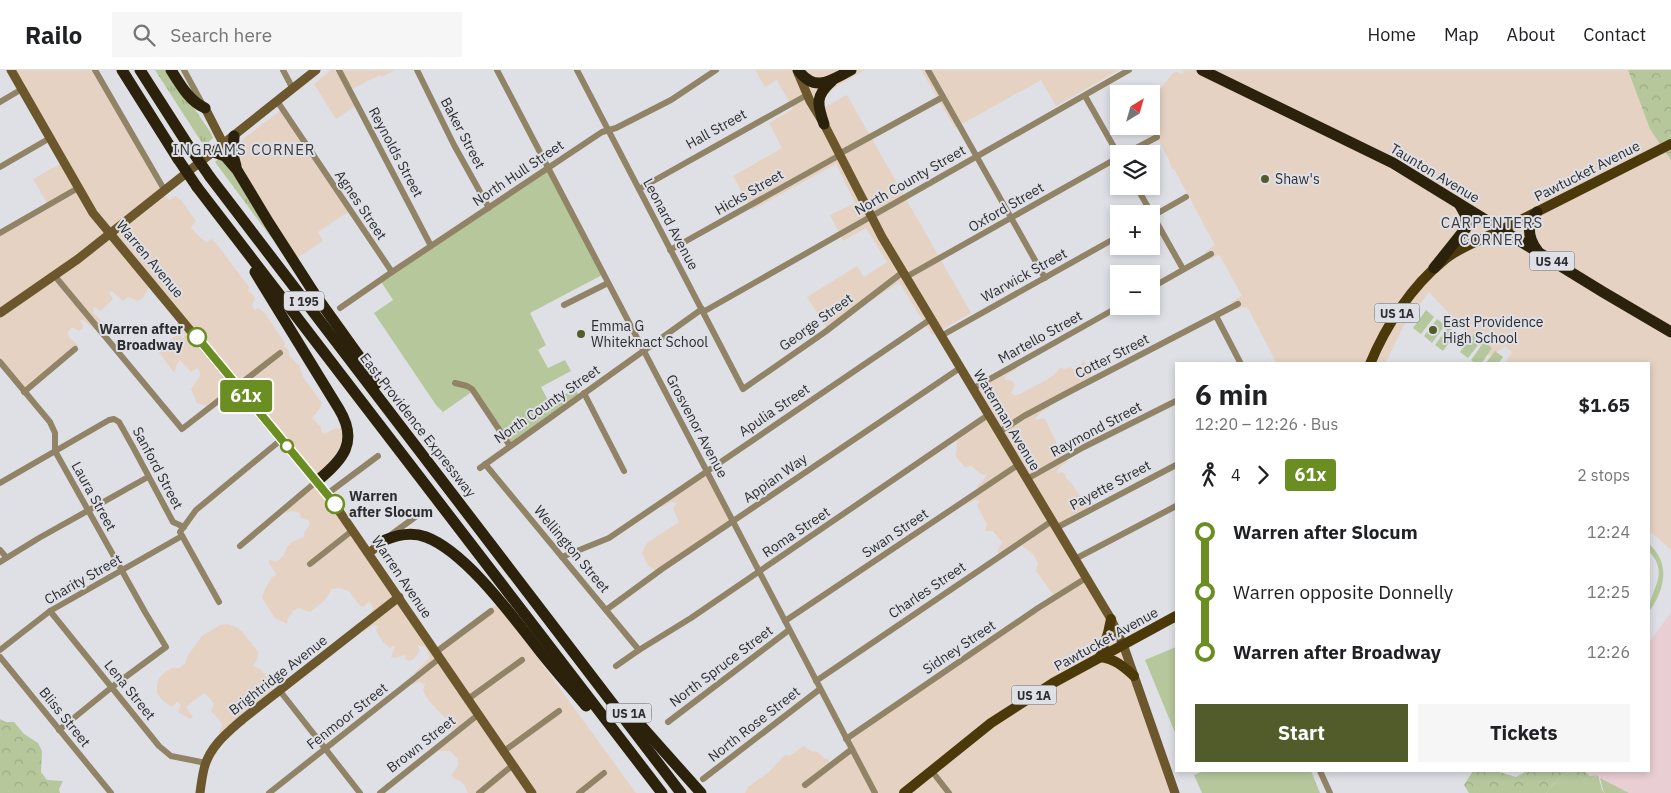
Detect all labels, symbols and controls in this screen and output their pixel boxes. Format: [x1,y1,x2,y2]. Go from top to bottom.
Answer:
search box [112,12,462,57]
text: Railo [25,19,82,51]
icon: search [130,21,158,49]
text: Search here [170,23,272,47]
text: Home [1368,23,1416,46]
text: Map [1444,23,1479,46]
text: About [1507,23,1555,46]
text: Contact [1583,23,1646,46]
north arrow [1110,85,1160,135]
map controls [1110,85,1160,315]
street label: Baker Street [437,94,489,172]
street label: Reynolds Street [365,104,427,200]
street label: Hall Street [682,105,750,153]
street label: North Hull Street [469,136,567,210]
street label: Pawtucket Avenue [1531,136,1643,205]
street label: Taunton Avenue [1387,139,1483,207]
district label: INGRAMS CORNER [173,140,315,159]
street label: North County Street [851,141,969,219]
button: layers [1110,145,1160,195]
street label: Hicks Street [712,165,787,219]
street label: Agnes Street [331,167,391,243]
place label: Shaw's [1275,170,1320,188]
marker: Shaw's [1259,173,1271,185]
street label: Leonard Avenue [639,175,703,273]
street label: Oxford Street [965,178,1047,236]
button: + [1110,205,1160,255]
district label: CARPENTERS CORNER [1441,213,1543,249]
street label: Warren Avenue [112,217,188,302]
street label: Warwick Street [978,244,1070,306]
road number: US 44 [1530,252,1574,270]
button: − [1110,265,1160,315]
street label: George Street [776,289,856,355]
road number: I 195 [284,292,324,310]
road number: US 1A [1374,304,1420,322]
street label: Martello Street [995,306,1085,368]
place label: East Providence High School [1443,313,1544,347]
place label: Emma G Whiteknact School [591,317,708,351]
place label: Warren after Broadway [99,320,184,354]
marker: East Providence High School [1427,324,1439,336]
marker: Warren after Broadway [187,327,207,347]
marker: Emma G Whiteknact School [575,328,587,340]
street label: Cotter Street [1072,330,1152,382]
street label: East Providence Expressway [356,349,480,501]
street label: North County Street [491,361,603,447]
street label: Waterman Avenue [970,366,1045,474]
street label: Grosvenor Avenue [662,371,732,481]
text: 6 min [1195,376,1268,413]
line badge: 61x [217,380,275,412]
street label: Apulia Street [735,380,813,440]
text: 61x [230,384,262,407]
text: $1.65 [1578,393,1630,417]
street label: Raymond Street [1047,397,1145,461]
text: 12:20 – 12:26 · Bus [1195,414,1338,434]
street label: Sanford Street [129,424,187,512]
unlabelled marker [280,439,294,453]
street label: Appian Way [739,449,811,507]
street label: Payette Street [1066,456,1154,514]
street label: Laura Street [68,458,121,534]
icon: walk [1195,461,1223,489]
icon: forward [1249,461,1277,489]
text: 61x [1295,463,1326,486]
text: 4 [1231,465,1241,485]
text: 2 stops [1577,465,1630,485]
place label: Warren after Slocum [349,487,433,521]
marker: Warren after Slocum [325,494,345,514]
street label: Wellington Street [530,502,614,596]
street label: Roma Street [759,503,833,561]
street label: Swan Street [859,504,932,562]
text: Warren after Slocum [1233,520,1418,544]
text: 12:24 [1587,522,1630,542]
street label: Warren Avenue [368,532,436,622]
street label: Charity Street [41,550,125,608]
street label: Charles Street [885,558,969,622]
text: Warren opposite Donnelly [1233,580,1453,604]
text: 12:25 [1587,582,1630,602]
street label: Pawtucket Avenue [1051,603,1161,675]
street label: Sidney Street [919,616,999,678]
street label: North Spruce Street [666,621,776,711]
street label: Brightridge Avenue [225,631,331,719]
text: Warren after Broadway [1233,640,1441,664]
text: 12:26 [1587,642,1630,662]
street label: Lena Street [100,656,160,724]
street label: Fenmoor Street [303,679,391,753]
street label: North Rose Street [704,682,804,766]
street label: Bliss Street [35,683,95,751]
road number: US 1A [1012,686,1056,704]
road number: US 1A [606,704,652,722]
button: Start [1195,704,1408,762]
button: Tickets [1418,704,1630,762]
street label: Brown Street [383,711,459,776]

